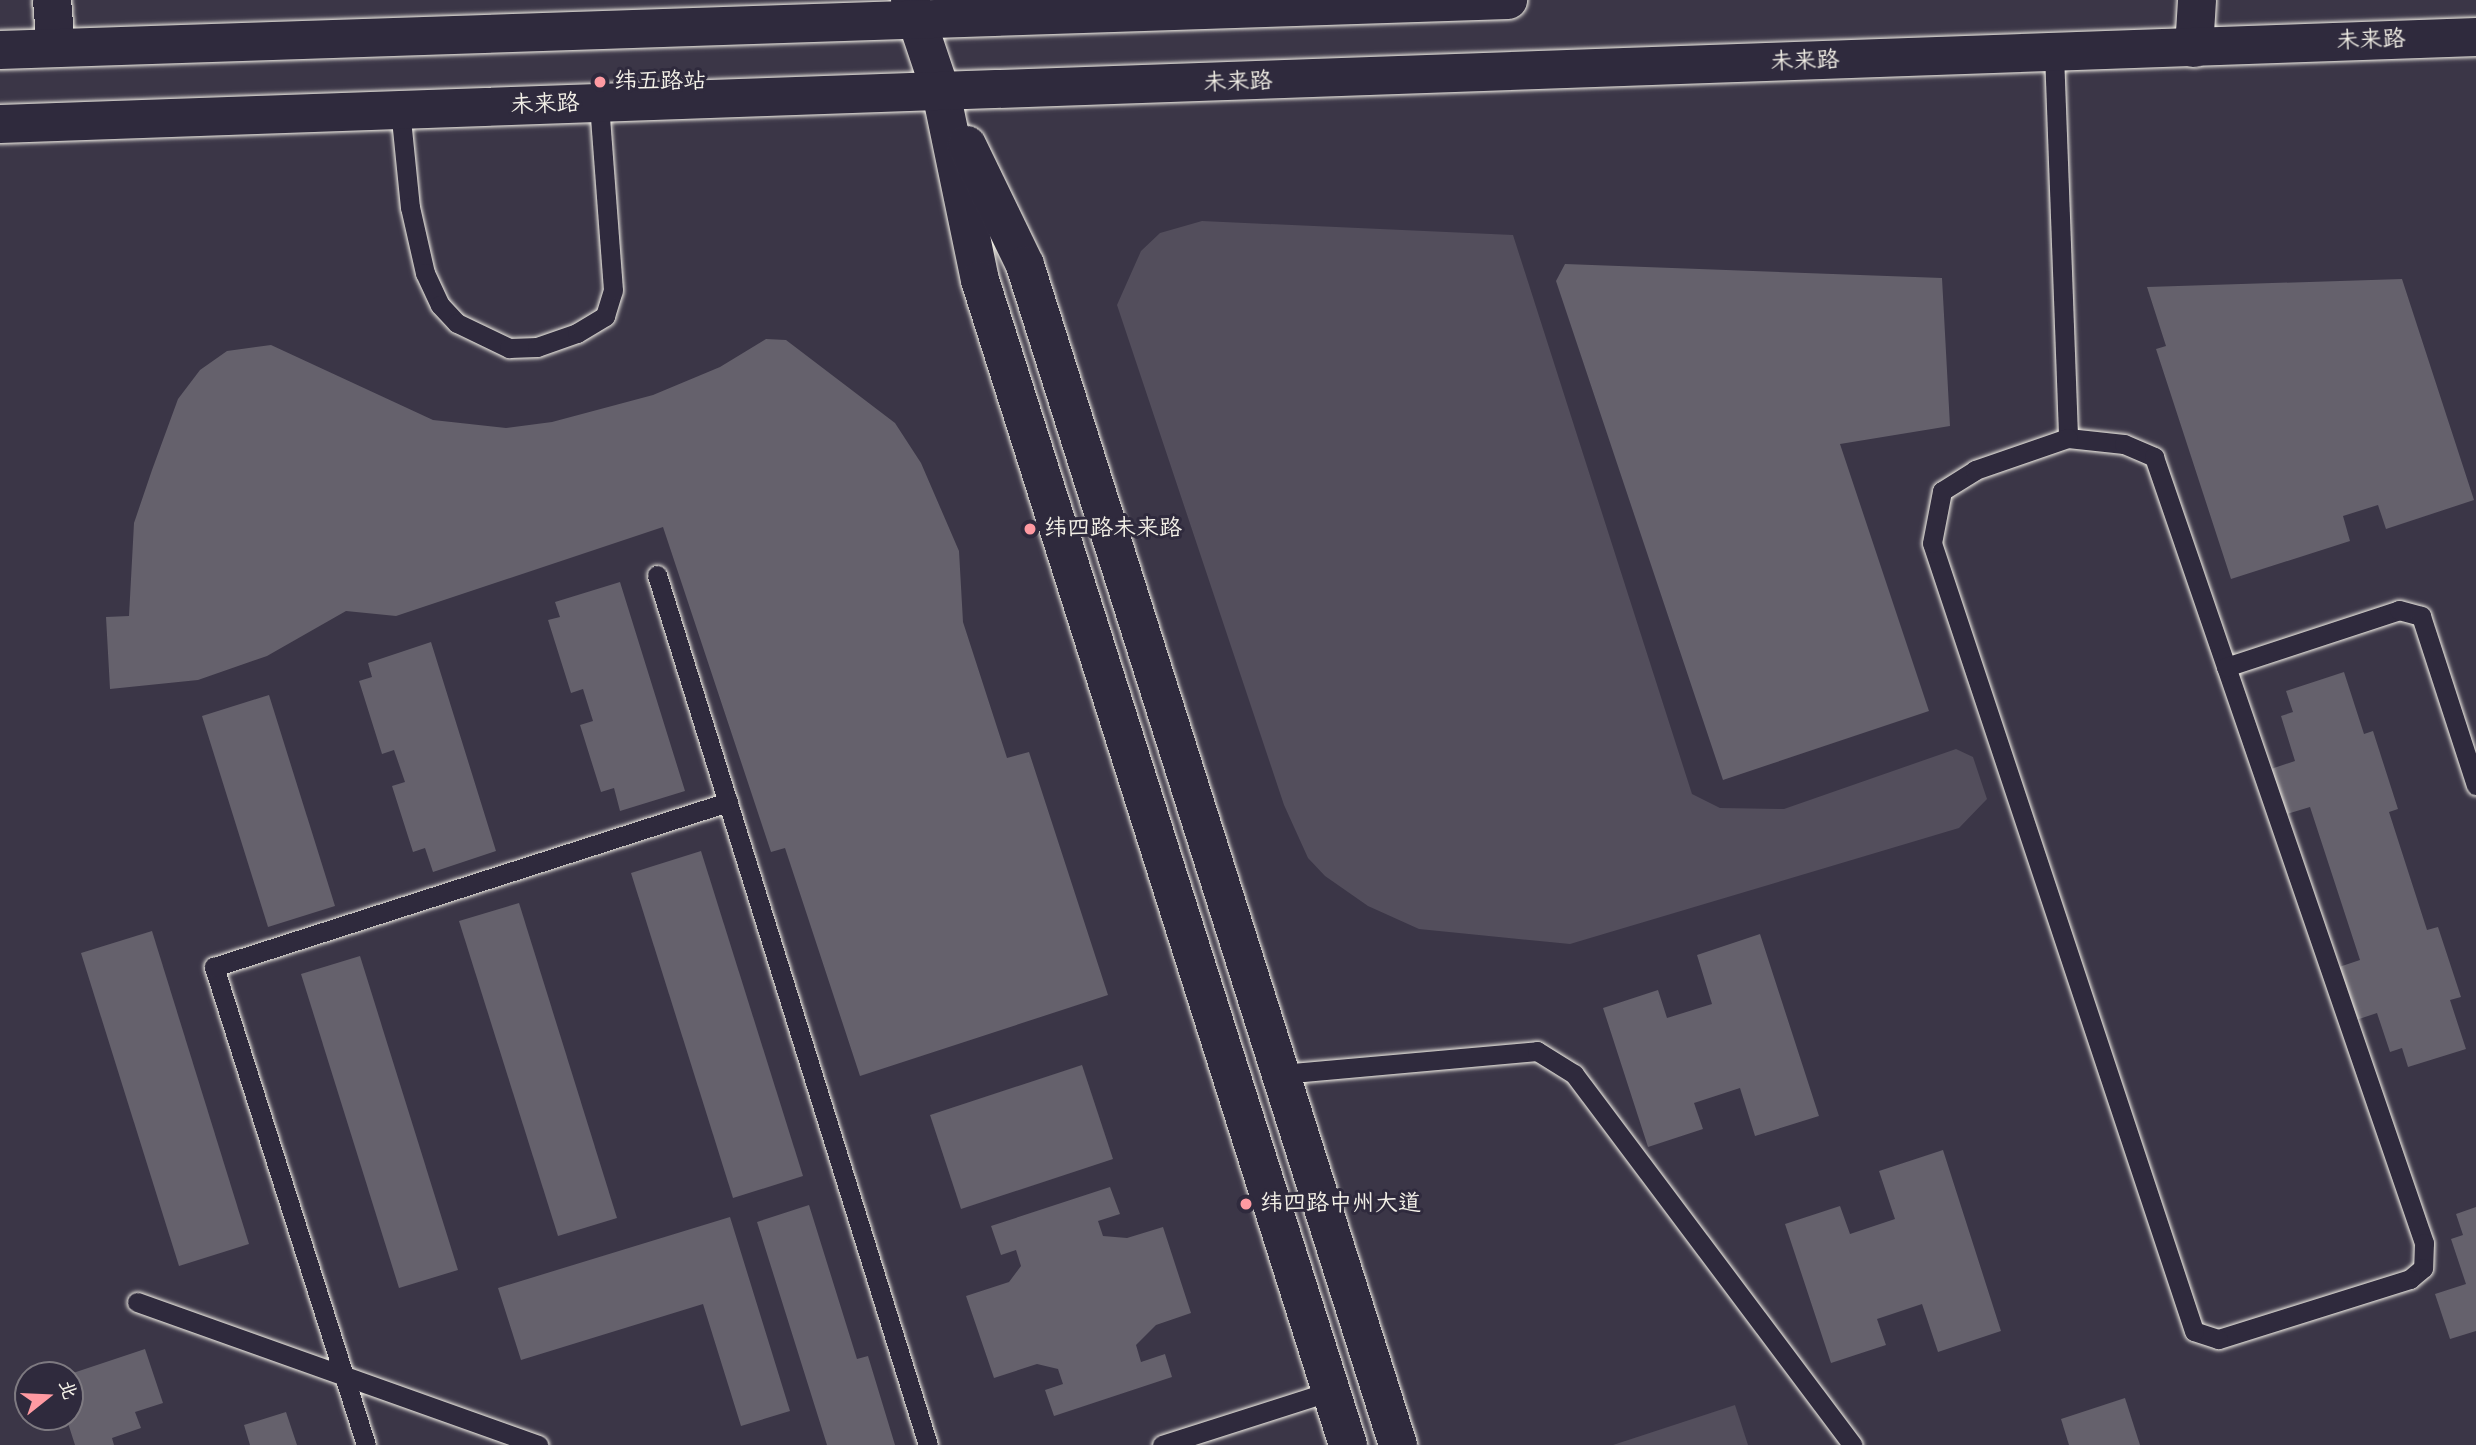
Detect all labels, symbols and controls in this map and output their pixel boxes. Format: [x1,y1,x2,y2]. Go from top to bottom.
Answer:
street label: 未来路 [2336,26,2406,56]
street label: 未来路 [1770,47,1840,77]
place label: 纬五路站 [614,68,706,96]
street label: 未来路 [1203,68,1273,98]
marker: 纬五路站 [592,74,608,90]
street label: 未来路 [510,90,580,120]
place label: 纬四路未来路 [1044,515,1182,543]
marker: 纬四路未来路 [1022,521,1038,537]
place label: 纬四路中州大道 [1260,1190,1421,1218]
marker: 纬四路中州大道 [1238,1196,1254,1212]
north arrow [14,1361,84,1431]
text: 北 [53,1377,82,1403]

